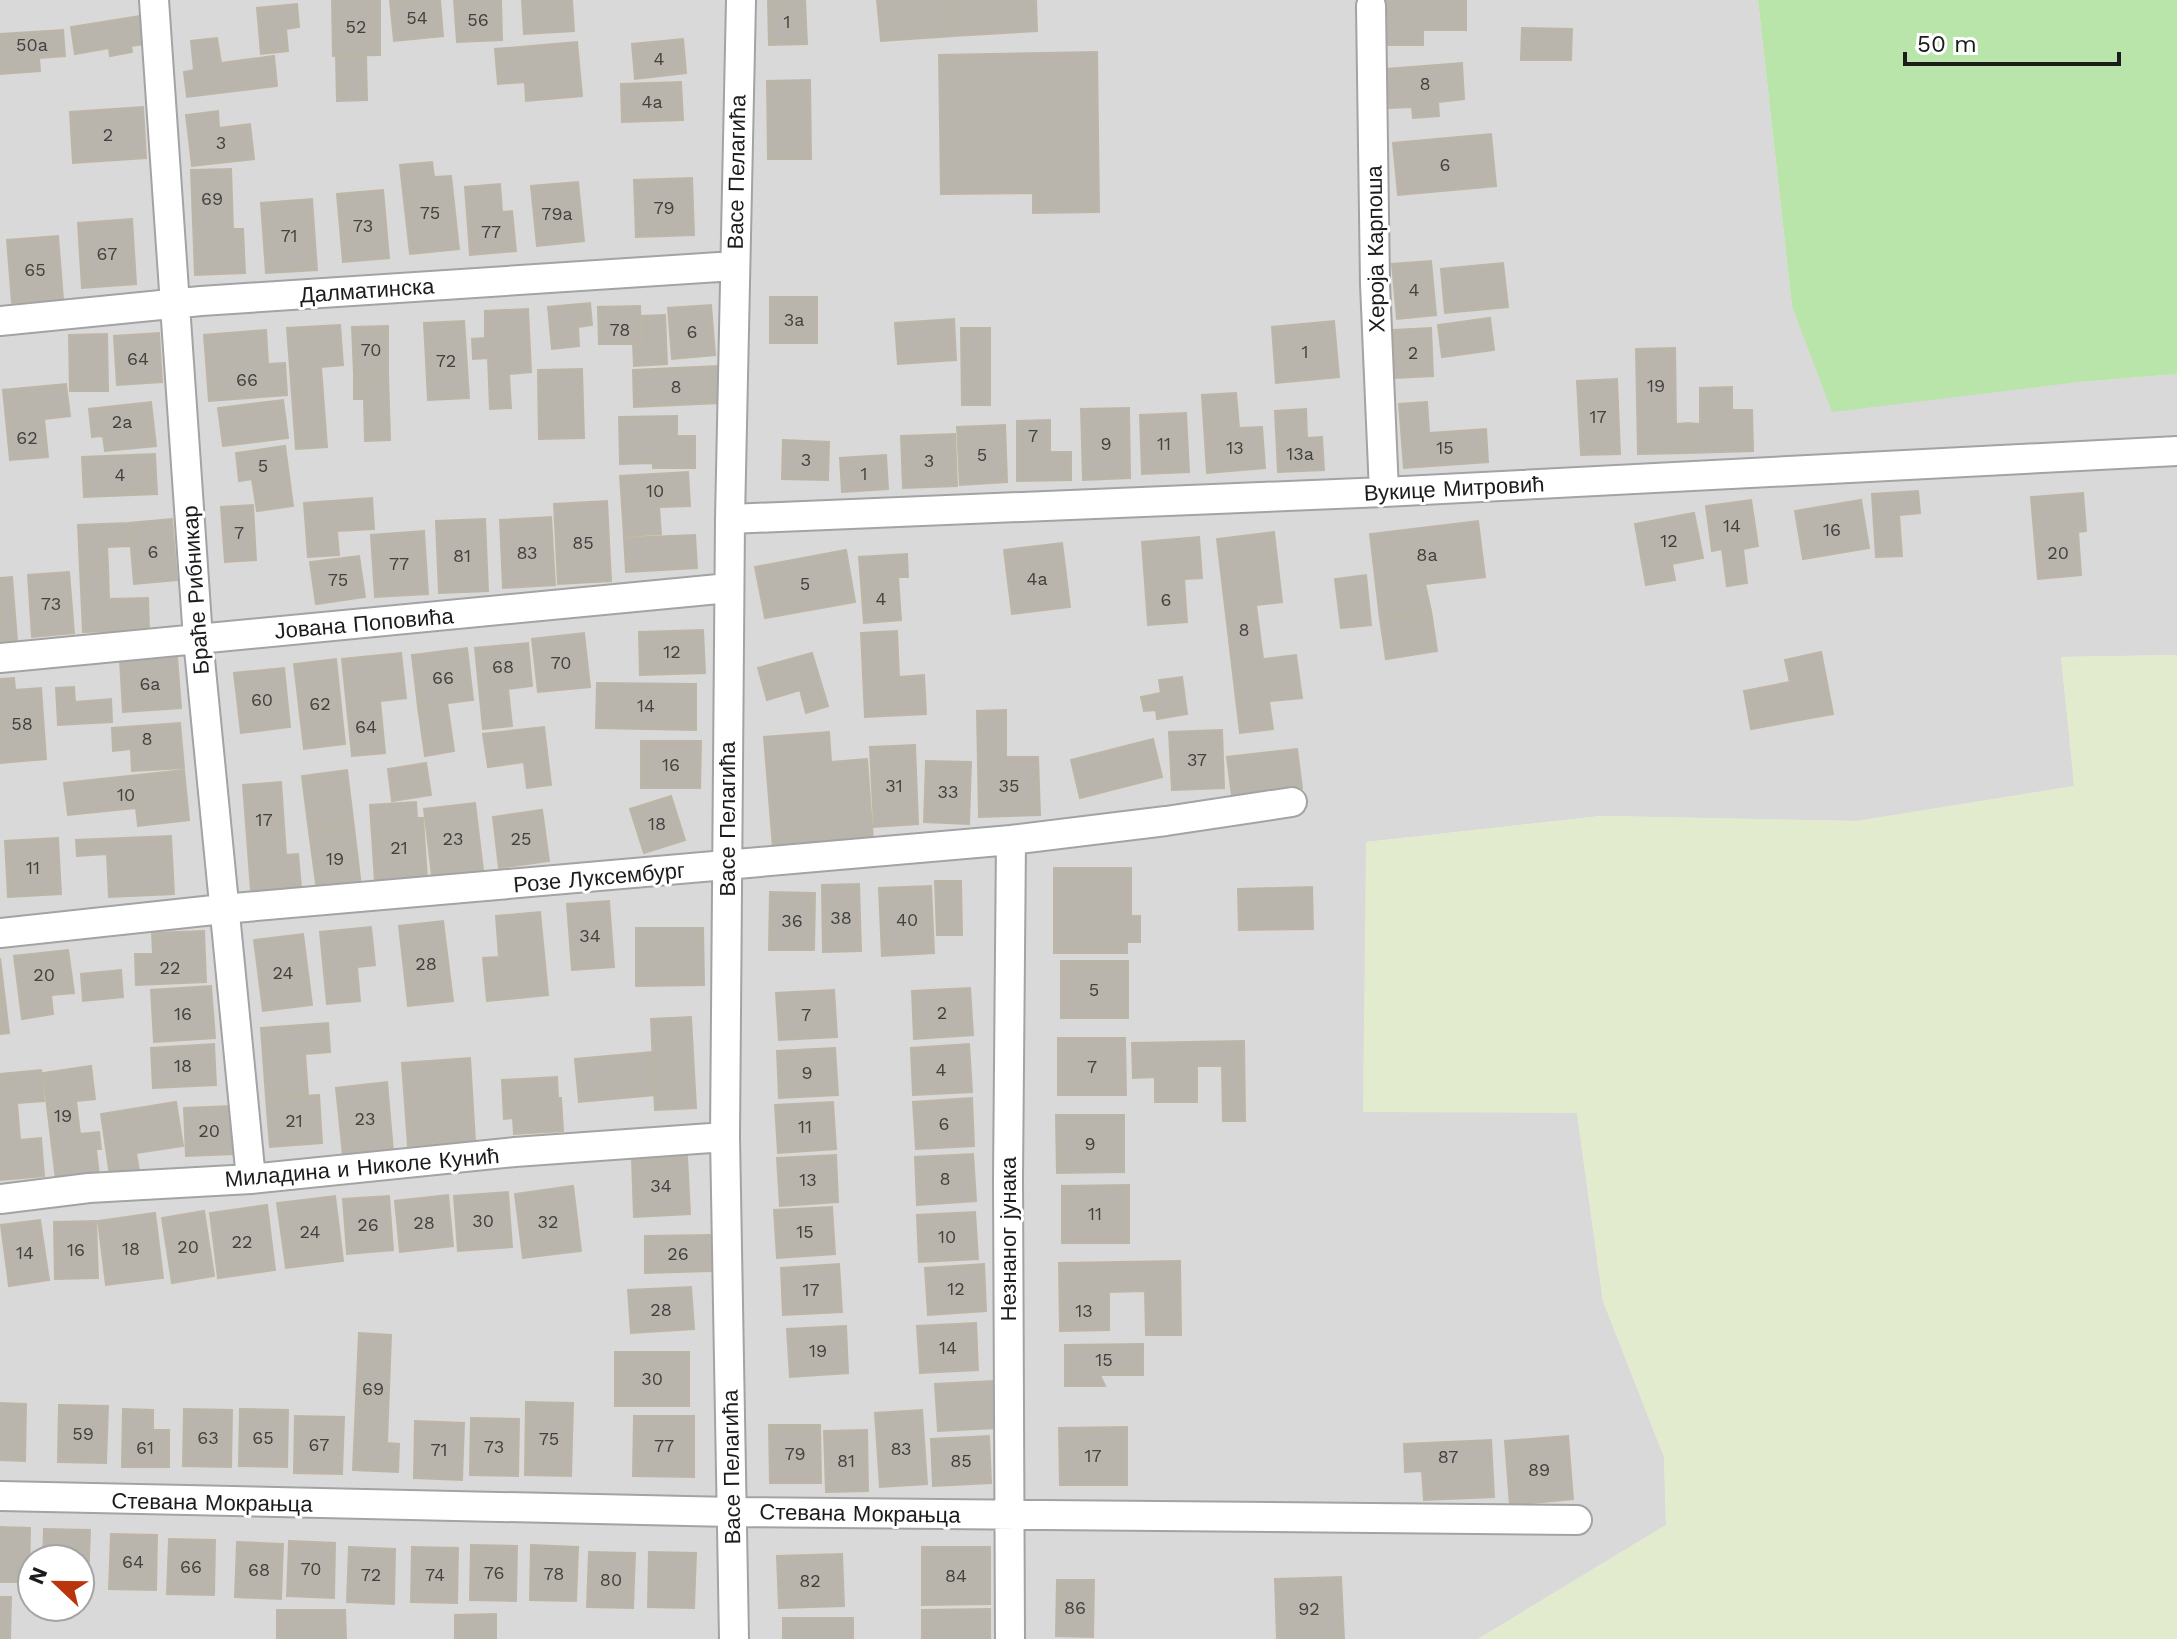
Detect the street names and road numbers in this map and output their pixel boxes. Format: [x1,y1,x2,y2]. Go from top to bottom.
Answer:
street label: Васе Пелагића [723,94,750,250]
street label: Хероја Карпоша [1362,164,1389,333]
street label: Далматинска [299,273,436,308]
street label: Вукице Митровић [1363,471,1545,506]
street label: Браће Рибникар [177,505,214,675]
street label: Јована Поповића [274,603,455,644]
street label: Васе Пелагића [715,741,740,896]
street label: Розе Луксембург [512,858,686,897]
street label: Миладина и Николе Кунић [224,1143,500,1192]
street label: Незнаног јунака [996,1156,1021,1321]
street label: Васе Пелагића [718,1389,745,1545]
street label: Стевана Мокрањца [111,1488,314,1517]
street label: Стевана Мокрањца [759,1499,962,1528]

